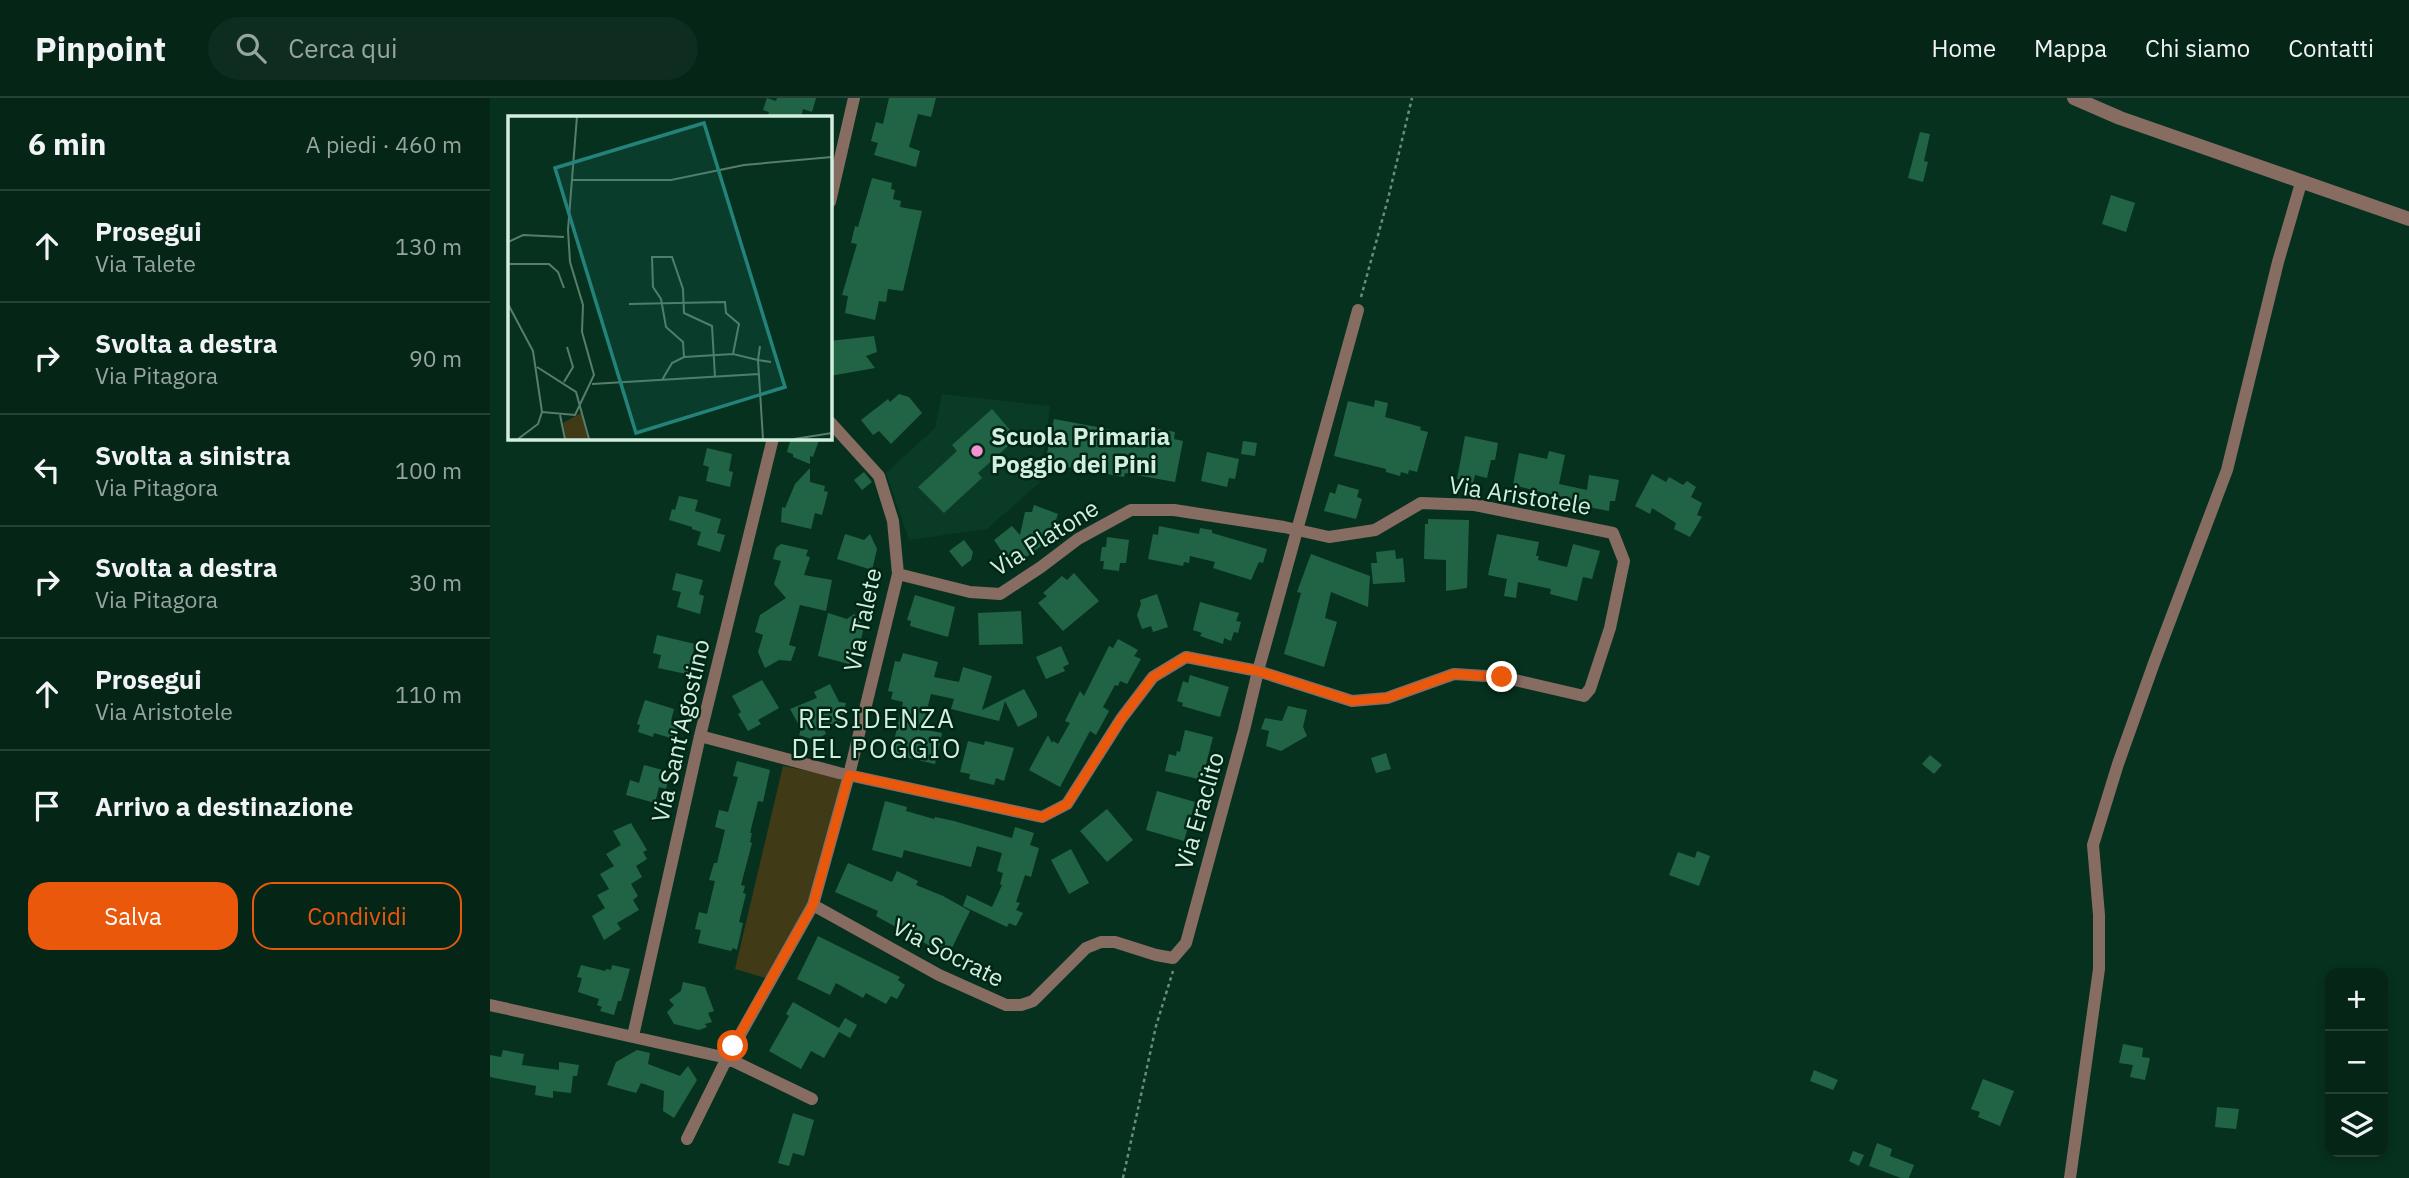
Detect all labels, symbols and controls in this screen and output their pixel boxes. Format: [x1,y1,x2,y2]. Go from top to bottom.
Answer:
search box [208,17,698,80]
text: Pinpoint [35,27,166,70]
icon: search [232,29,270,67]
text: Cerca qui [288,31,397,65]
text: Home [1932,32,1996,64]
text: Mappa [2034,32,2107,64]
text: Chi siamo [2145,32,2250,64]
text: Contatti [2288,32,2374,64]
inset map [508,116,831,439]
text: 6 min [28,124,106,163]
text: A piedi · 460 m [306,129,462,159]
text: Prosegui [95,214,202,248]
icon: ahead [28,227,66,265]
text: 130 m [395,231,462,261]
text: Via Talete [95,248,196,278]
text: Svolta a destra [95,326,277,360]
icon: right [28,339,66,377]
text: 90 m [409,343,462,373]
text: Via Pitagora [95,360,218,390]
place label: Scuola Primaria Poggio dei Pini [991,420,1170,480]
text: Svolta a sinistra [95,438,291,472]
marker: Scuola Primaria Poggio dei Pini [969,443,985,459]
icon: left [28,451,66,489]
text: 100 m [395,455,462,485]
street label: Via Aristotele [1447,468,1594,522]
text: Via Pitagora [95,472,218,502]
street label: Via Platone [984,491,1104,583]
text: Svolta a destra [95,550,277,584]
icon: right [28,563,66,601]
street label: Via Talete [835,565,889,675]
text: 30 m [409,567,462,597]
text: Via Pitagora [95,584,218,614]
street label: Via Sant'Agostino [643,636,717,825]
route end [1486,661,1517,692]
text: Prosegui [95,662,202,696]
icon: ahead [28,675,66,713]
text: 110 m [395,679,462,709]
text: Via Aristotele [95,696,233,726]
district label: RESIDENZA DEL POGGIO [792,701,962,765]
street label: Via Eraclito [1167,748,1231,873]
icon: arrive [28,787,66,825]
text: Arrivo a destinazione [95,789,353,823]
button: Salva [28,882,238,950]
button: Condividi [252,882,462,950]
street label: Via Socrate [887,910,1010,994]
map controls [2325,968,2388,1157]
button: + [2325,968,2388,1031]
route start [717,1030,748,1061]
button: − [2325,1031,2388,1094]
button: layers [2325,1094,2388,1157]

